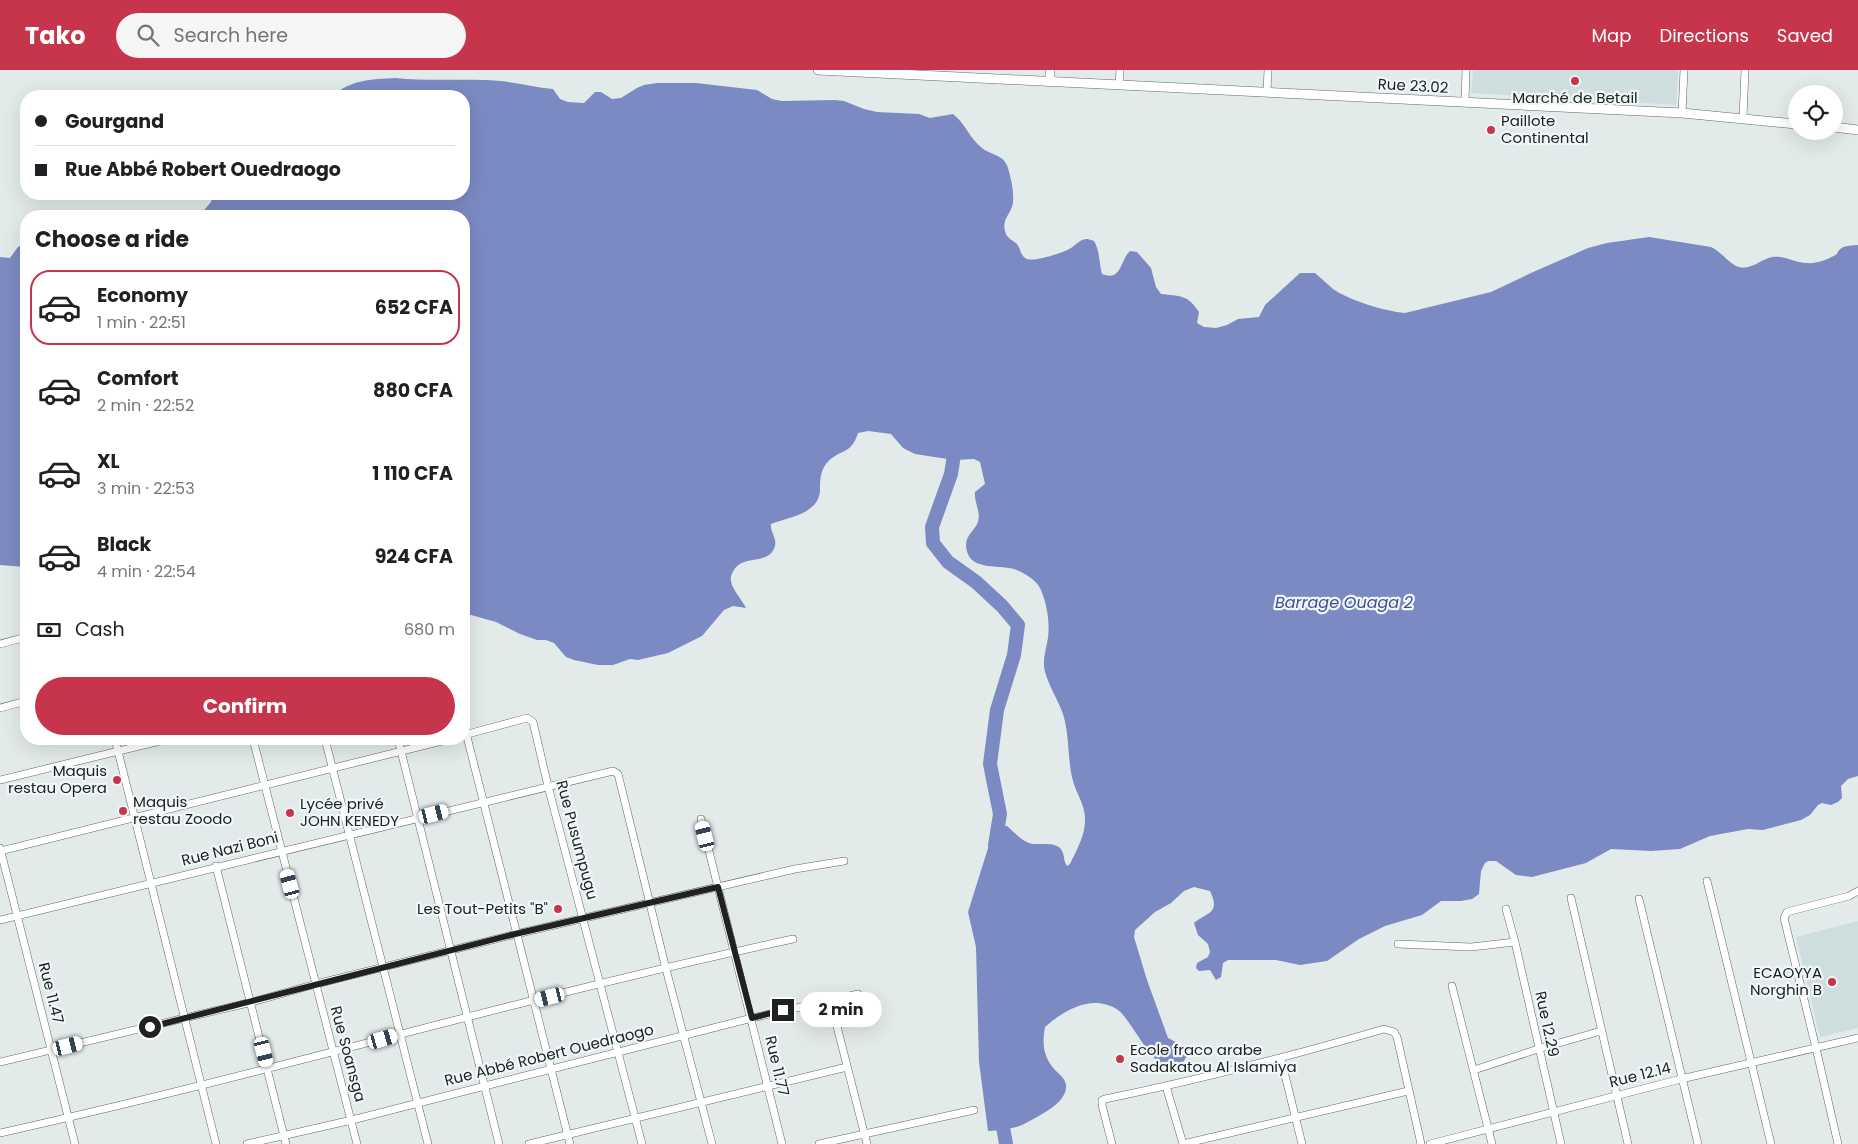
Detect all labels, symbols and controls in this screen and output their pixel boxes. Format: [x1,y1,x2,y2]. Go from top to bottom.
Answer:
search box [116,13,466,58]
text: Tako [25,19,86,52]
icon: search [134,21,162,49]
text: Search here [174,22,288,49]
text: Map [1592,23,1631,48]
text: Directions [1659,23,1749,48]
text: Saved [1777,23,1833,48]
street label: Rue 23.02 [1377,73,1449,98]
marker: Marché de Betail [1569,75,1581,87]
map controls [1788,85,1843,140]
button: locate [1788,85,1843,140]
place label: Marché de Betail [1512,87,1638,108]
text: Gourgand [65,108,164,135]
place label: Paillote Continental [1501,110,1589,148]
marker: Paillote Continental [1485,124,1497,136]
text: Rue Abbé Robert Ouedraogo [65,156,341,183]
text: Choose a ride [35,224,189,255]
text: Economy [97,282,188,309]
icon: car [37,285,82,330]
text: 652 CFA [375,294,453,321]
text: 1 min · 22:51 [97,311,186,334]
text: Comfort [97,365,179,392]
icon: car [37,368,82,413]
text: 880 CFA [373,377,453,404]
text: 2 min · 22:52 [97,394,194,417]
text: XL [97,448,120,475]
icon: car [37,451,82,496]
text: 1 110 CFA [372,460,453,487]
text: 3 min · 22:53 [97,477,195,500]
text: Black [97,531,151,558]
icon: car [37,534,82,579]
text: 924 CFA [375,543,453,570]
text: 4 min · 22:54 [97,560,196,583]
water label: Barrage Ouaga 2 [1275,591,1413,614]
icon: cash [35,616,63,644]
text: Cash [75,616,125,643]
text: 680 m [404,618,455,641]
button: Confirm [35,677,455,735]
place label: Maquis restau Opera [8,760,107,798]
marker: Maquis restau Opera [111,774,123,786]
street label: Rue Pusumpugu [551,778,604,902]
place label: Maquis restau Zoodo [133,791,232,829]
place label: Lycée privé JOHN KENEDY [300,793,399,831]
car [417,803,450,825]
marker: Maquis restau Zoodo [117,805,129,817]
marker: Lycée privé JOHN KENEDY [284,807,296,819]
car [694,820,715,852]
street label: Rue Nazi Boni [179,826,281,871]
car [278,868,301,900]
place label: Les Tout-Petits "B" [417,898,548,919]
marker: Les Tout-Petits "B" [552,903,564,915]
street label: Rue 11.47 [34,960,69,1026]
place label: ECAOYYA Norghin B [1750,962,1822,1000]
marker: ECAOYYA Norghin B [1826,976,1838,988]
car [533,986,566,1008]
street label: Rue 12.29 [1530,989,1565,1059]
callout: 2 min [800,992,883,1028]
text: 2 min [819,998,863,1021]
route end [772,999,794,1021]
street label: Rue Soansga [326,1004,371,1104]
route start [139,1016,161,1038]
street label: Rue Abbé Robert Ouedraogo [442,1018,656,1091]
car [366,1028,399,1050]
street label: Rue 11.77 [760,1034,795,1098]
car [51,1035,84,1057]
car [253,1036,274,1068]
place label: Ecole fraco arabe Sadakatou Al Islamiya [1130,1039,1297,1077]
marker: Ecole fraco arabe Sadakatou Al Islamiya [1114,1053,1126,1065]
street label: Rue 12.14 [1607,1057,1673,1092]

